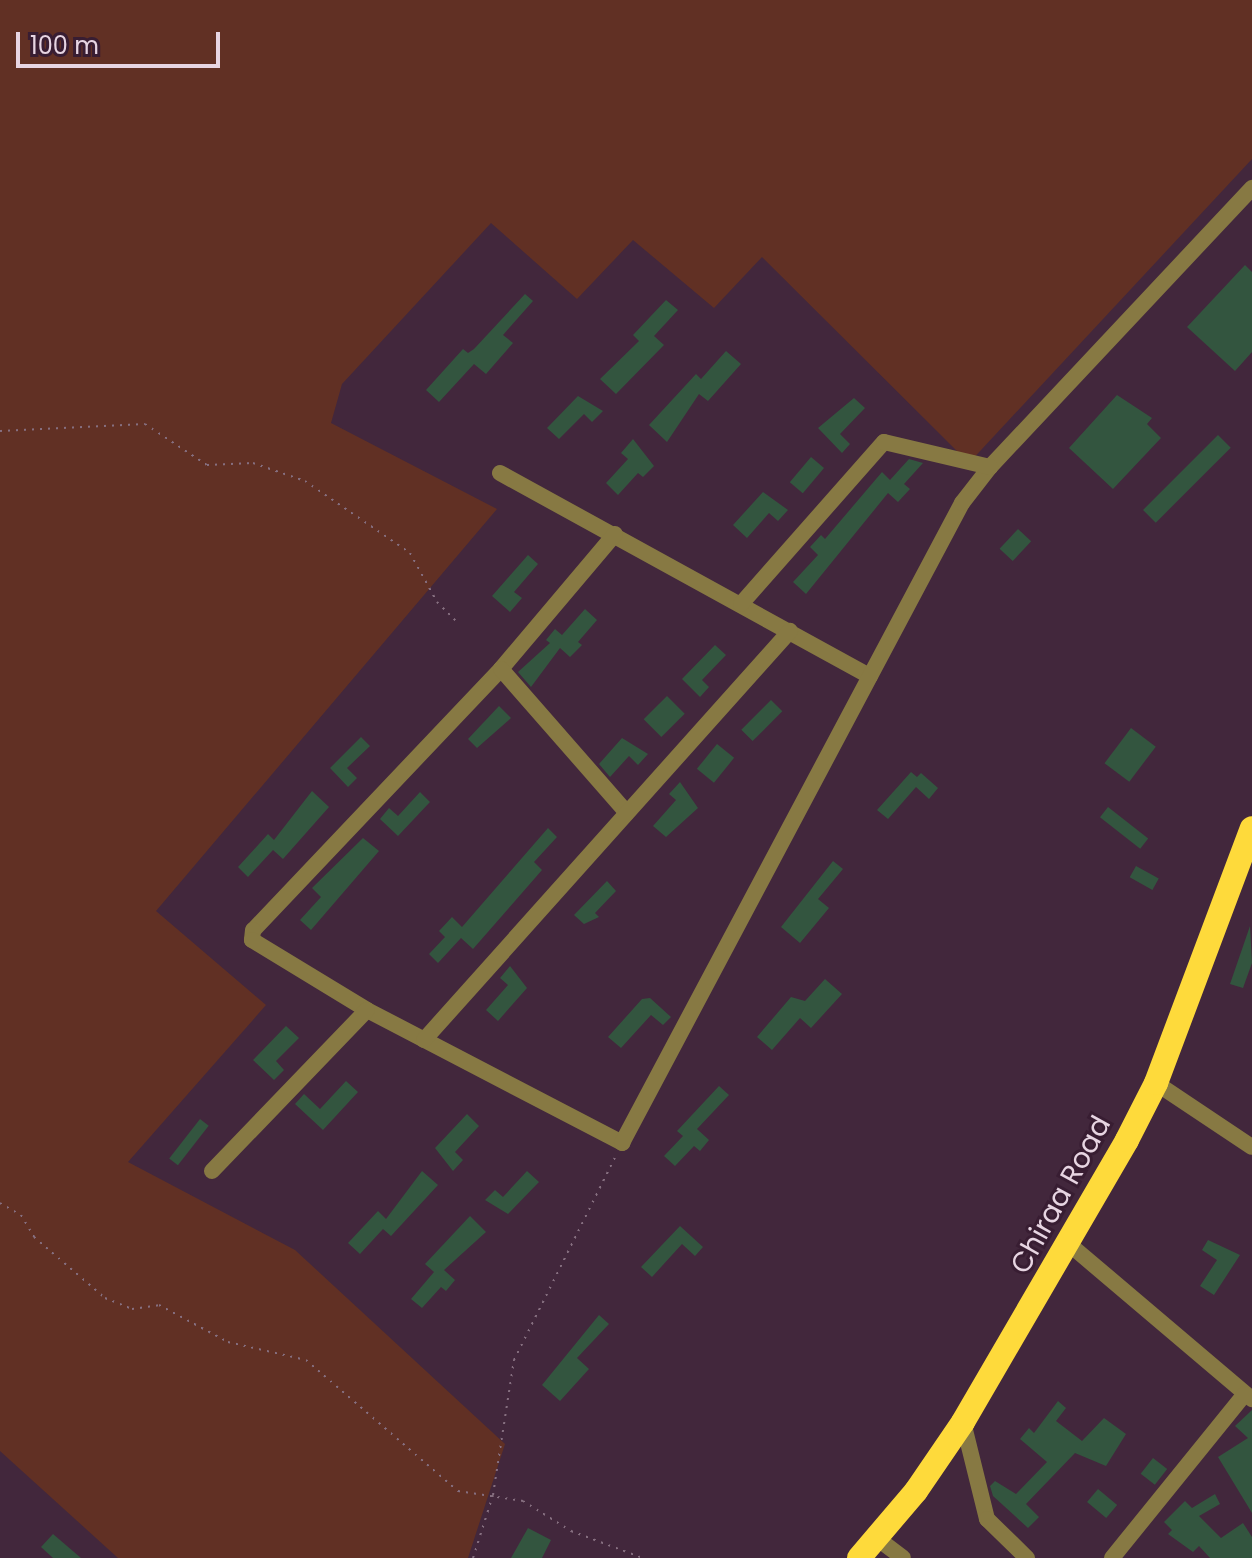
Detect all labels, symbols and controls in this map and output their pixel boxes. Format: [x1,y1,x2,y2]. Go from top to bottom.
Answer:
scale bar [20,16,224,66]
text: 100 m [30,29,99,62]
street label: Chiraa Road [1004,1110,1118,1280]

